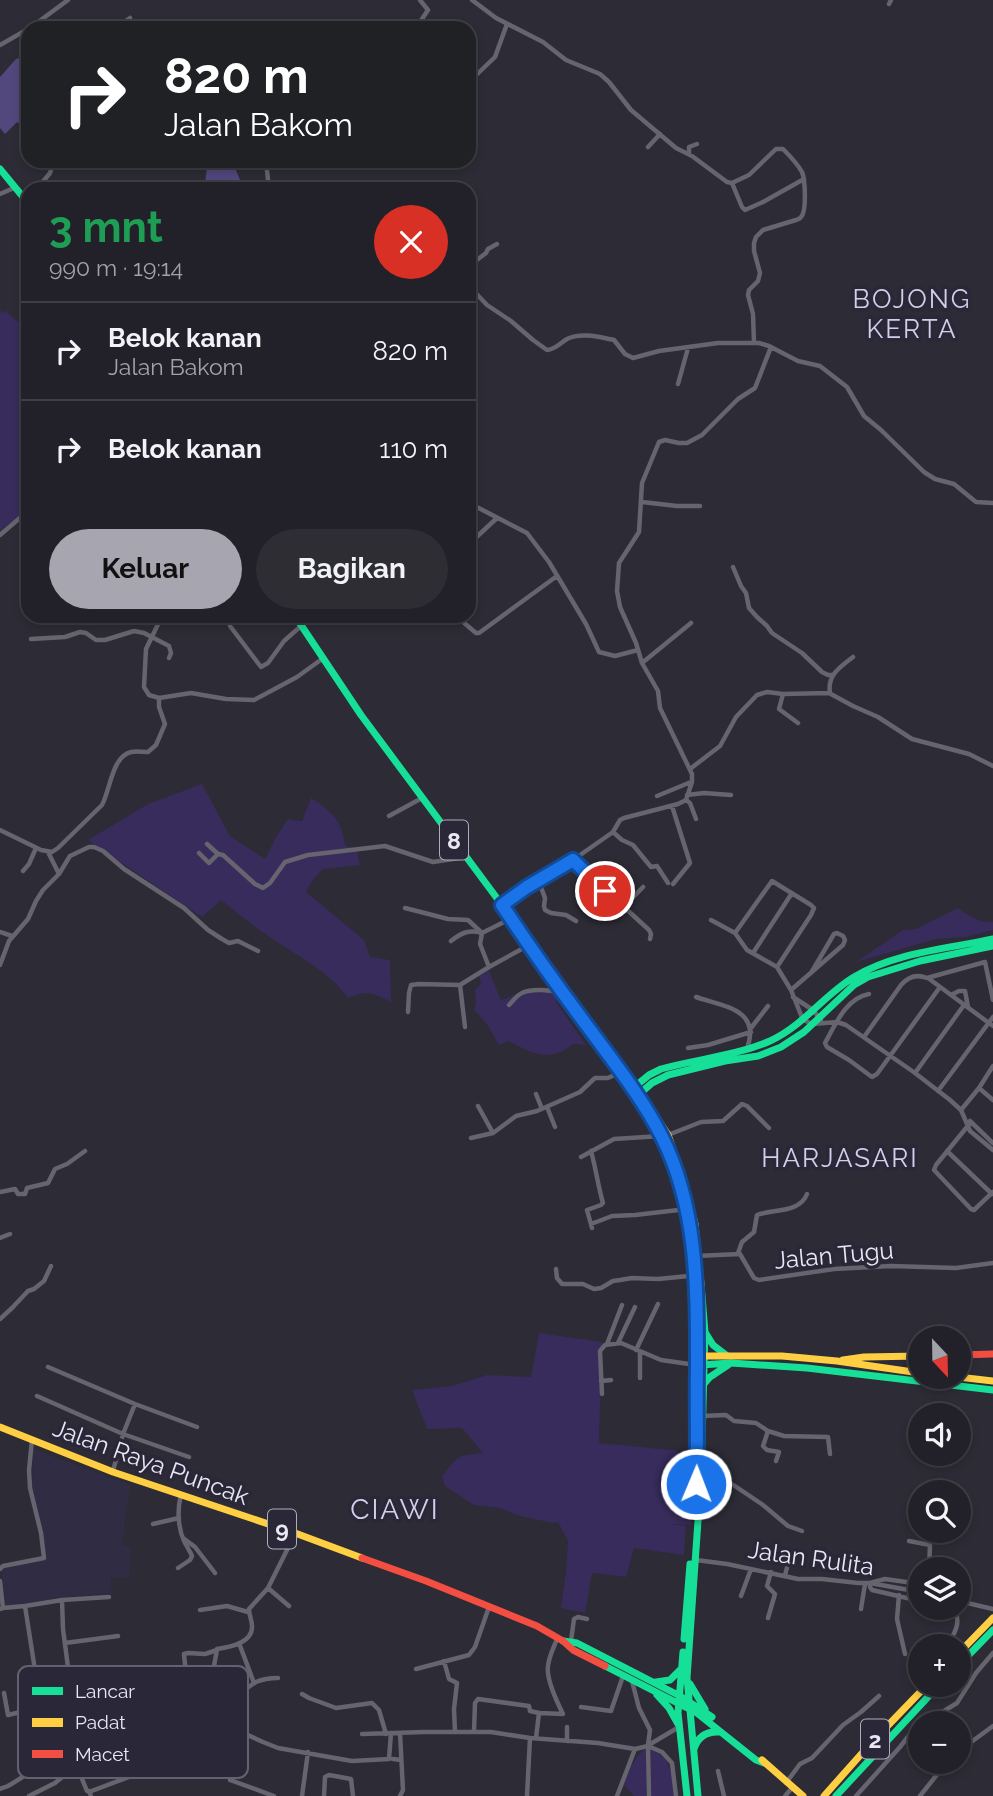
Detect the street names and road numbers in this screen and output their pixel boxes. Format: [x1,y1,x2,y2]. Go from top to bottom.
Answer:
road number: 8 [440,820,468,860]
street label: Jalan Tugu [773,1235,895,1275]
street label: Jalan Raya Puncak [49,1413,253,1511]
road number: 9 [268,1510,296,1548]
street label: Jalan Rulita [746,1535,876,1581]
road number: 2 [861,1720,889,1758]

